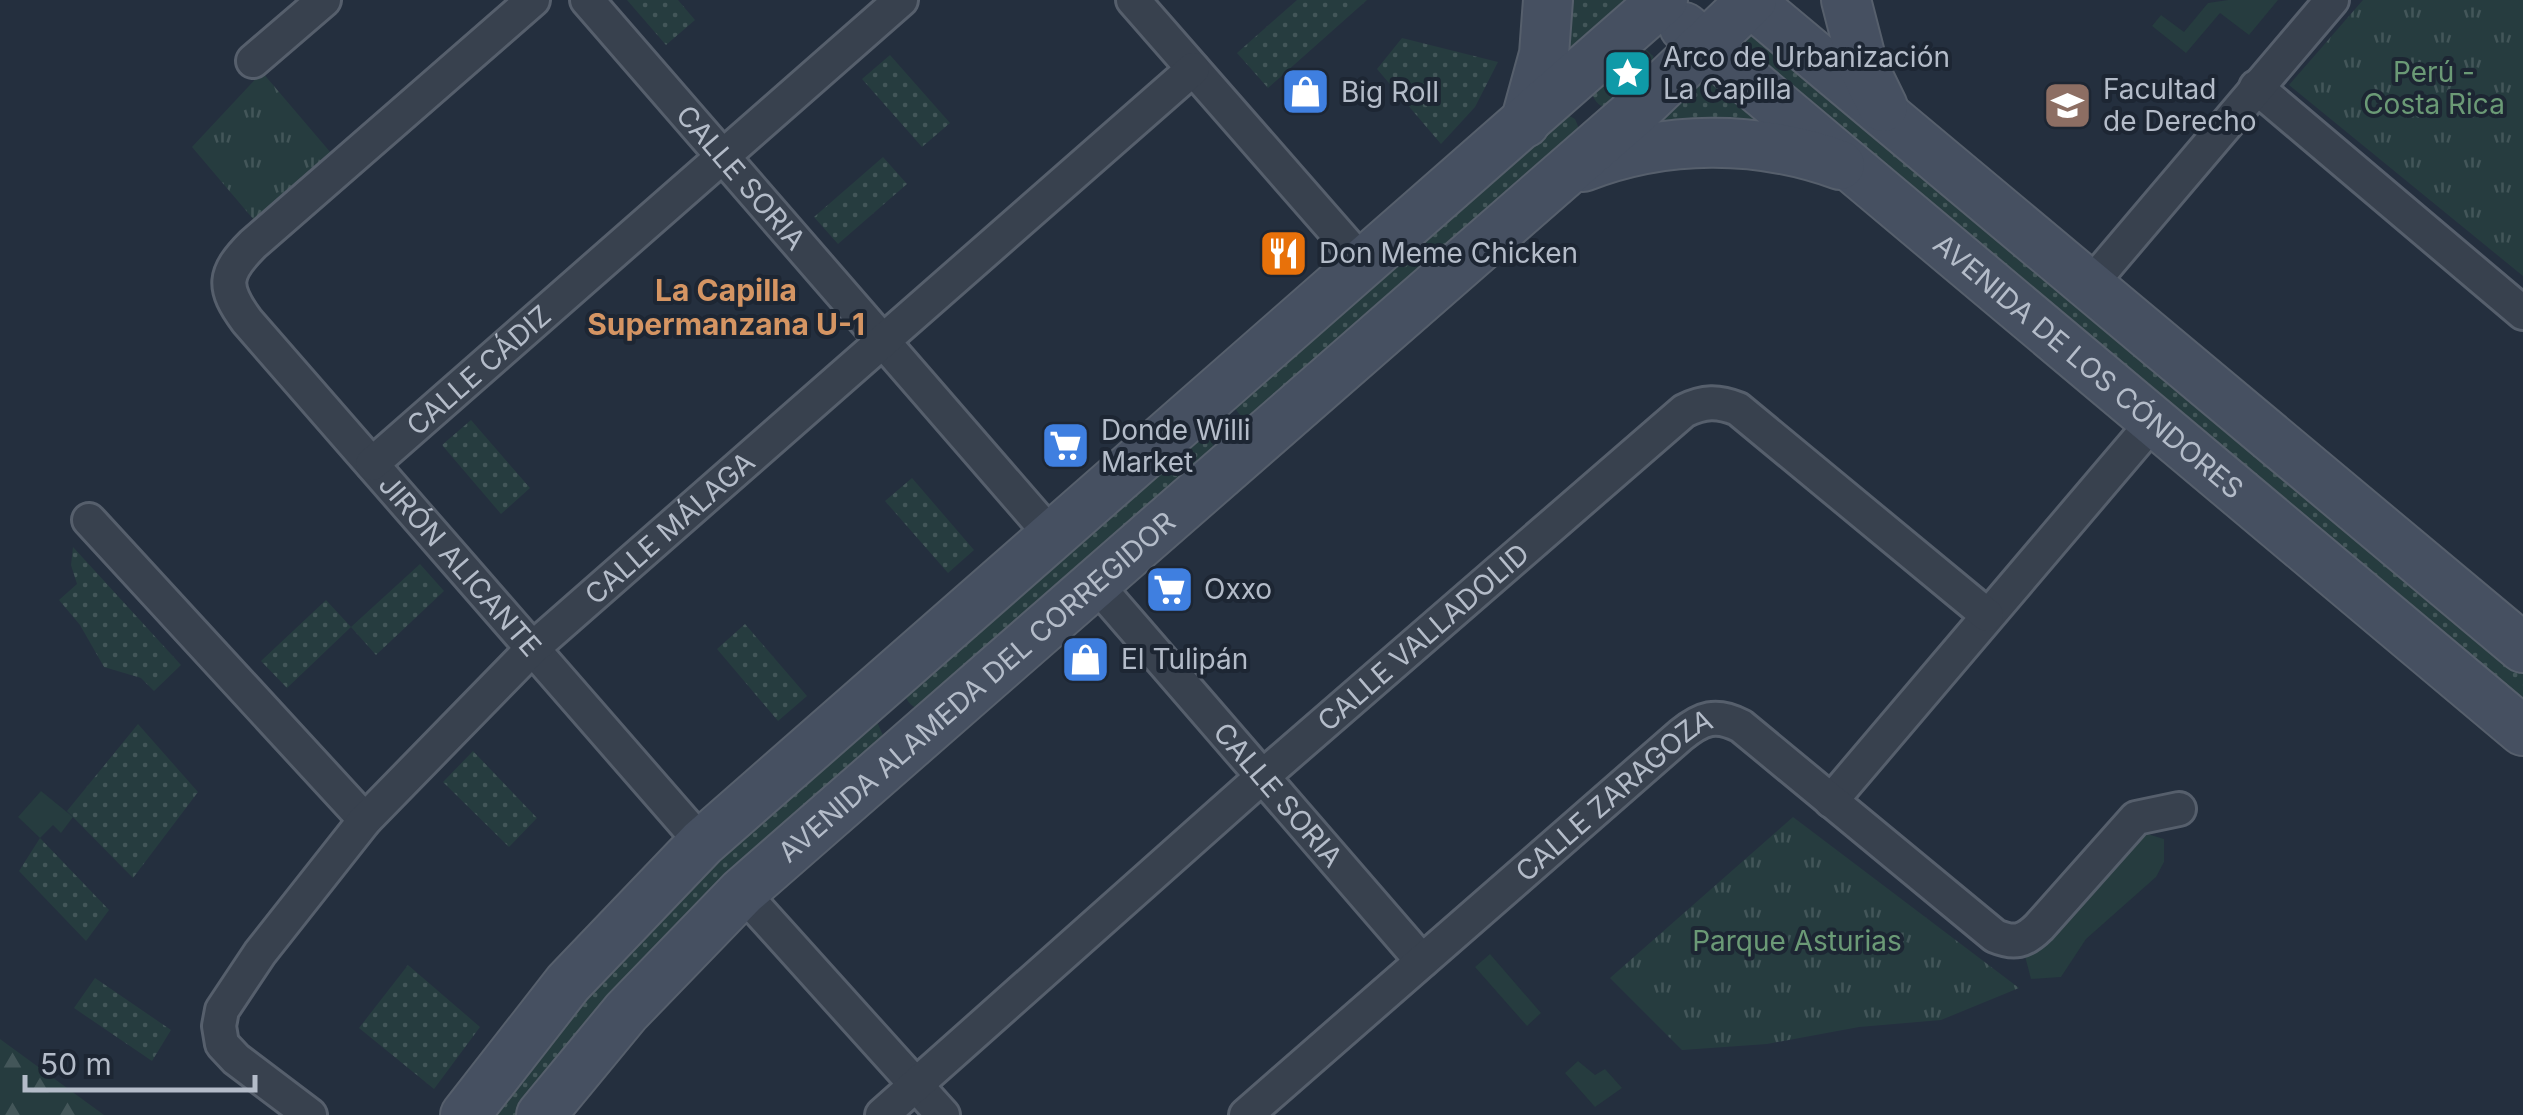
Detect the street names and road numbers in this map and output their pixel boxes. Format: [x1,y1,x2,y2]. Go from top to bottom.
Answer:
street label: CALLE SORIA [669,98,813,257]
street label: AVENIDA DE LOS CÓNDORES [1927,227,2250,506]
street label: CALLE CÁDIZ [400,298,558,443]
street label: CALLE MÁLAGA [578,445,761,612]
street label: JIRÓN ALICANTE [372,468,548,663]
street label: AVENIDA ALAMEDA DEL CORREGIDOR [771,505,1182,869]
street label: CALLE VALLADOLID [1311,536,1536,738]
street label: CALLE ZARAGOZA [1509,702,1717,888]
street label: CALLE SORIA [1206,716,1350,874]

